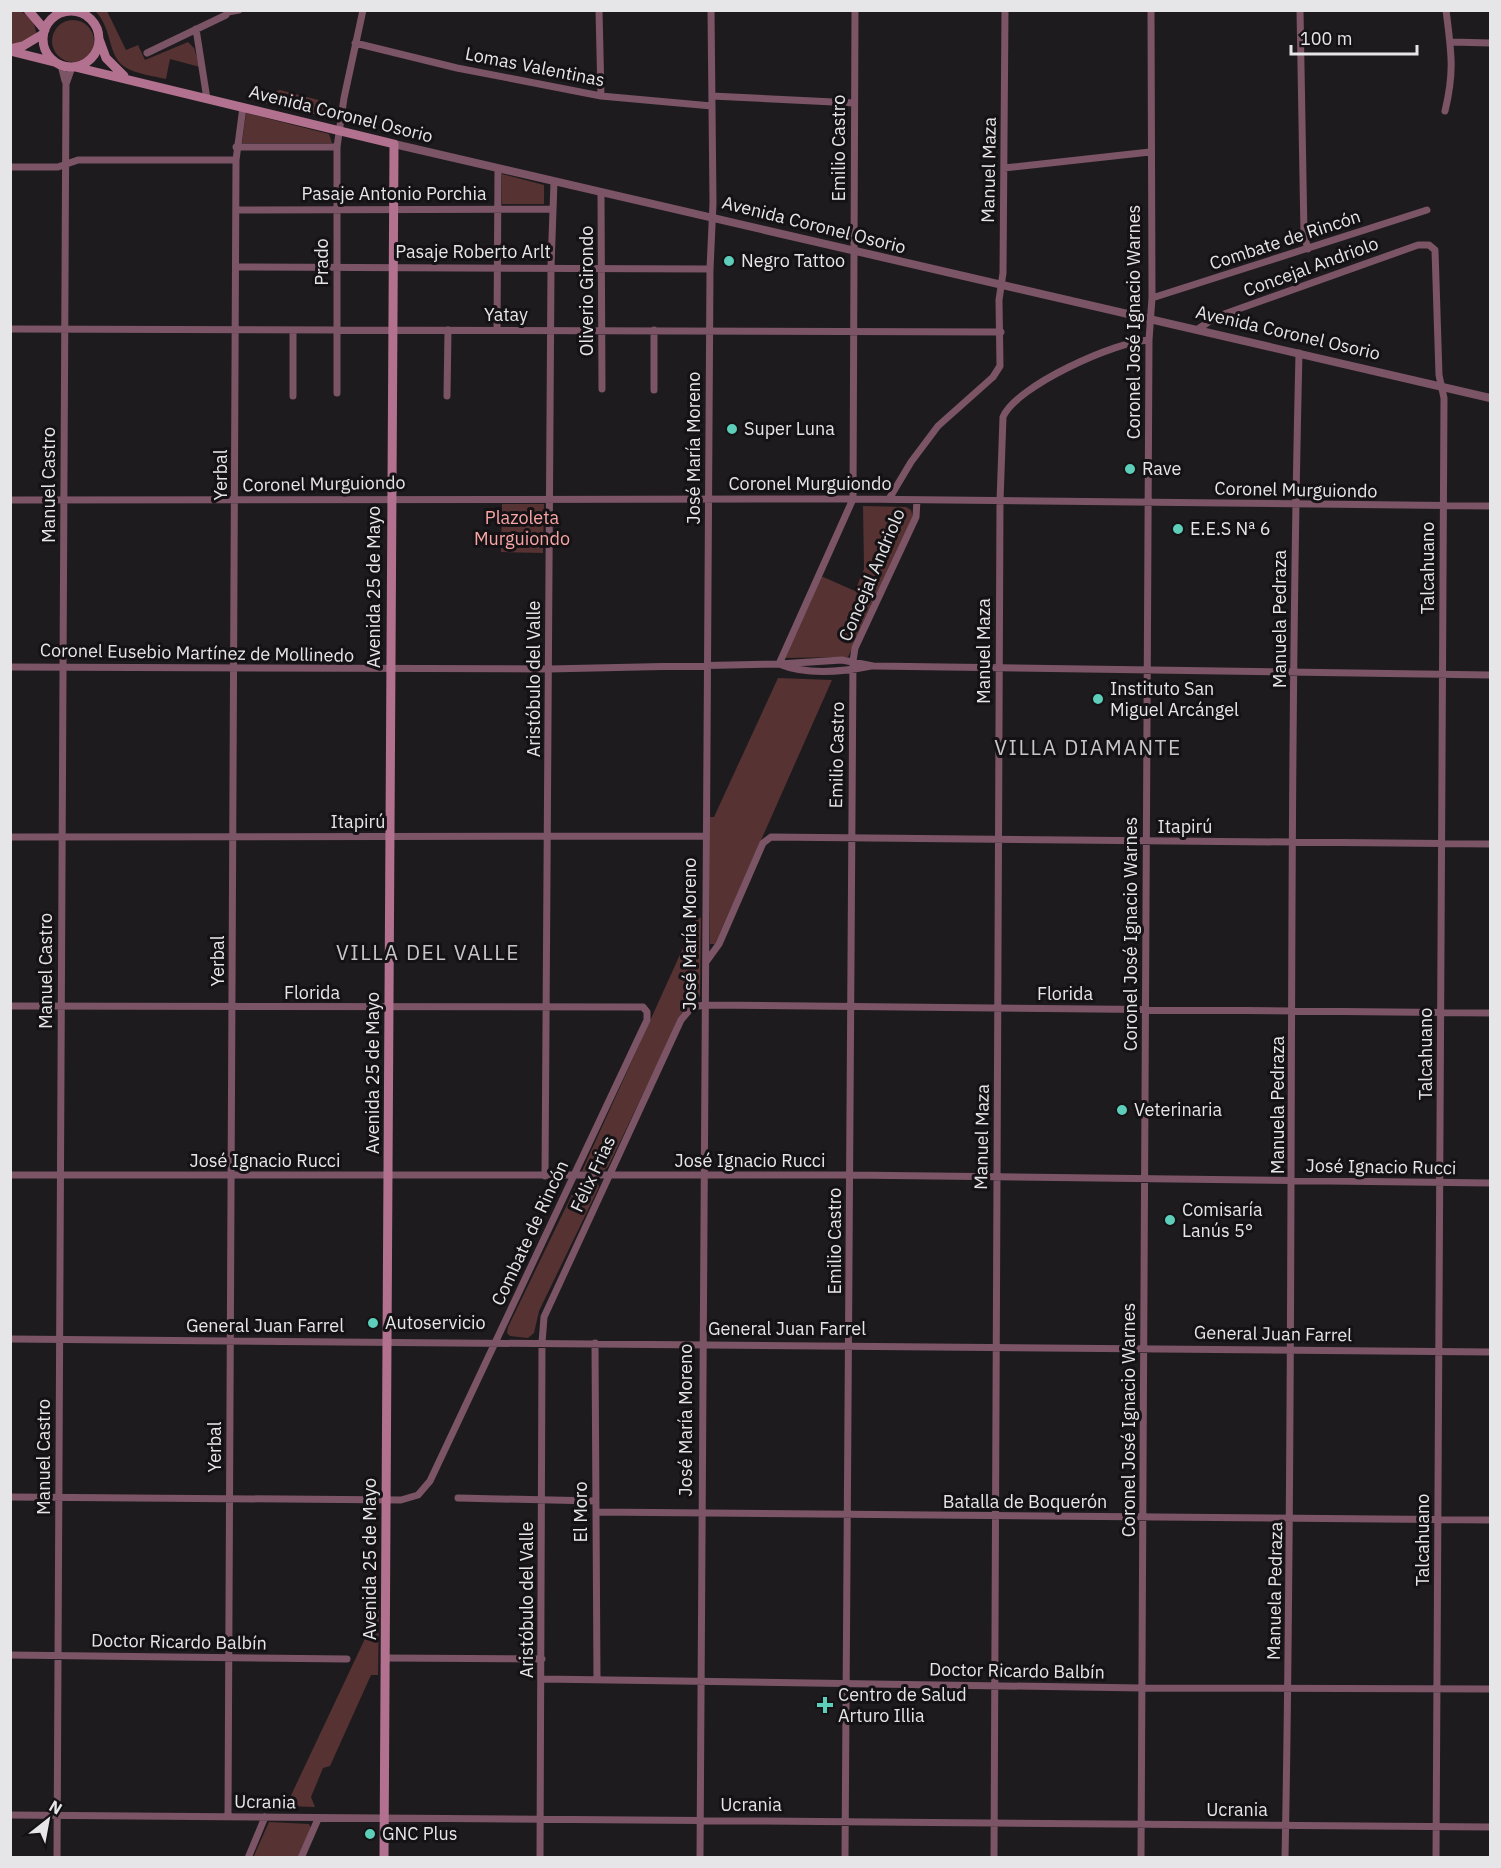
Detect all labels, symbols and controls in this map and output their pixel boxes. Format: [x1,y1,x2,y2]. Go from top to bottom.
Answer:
scale bar [1291,18,1417,56]
text: 100 m [1300,27,1352,50]
street label: Lomas Valentinas [463,42,607,91]
street label: Avenida Coronel Osorio [247,80,435,147]
street label: Emilio Castro [827,95,850,201]
street label: Manuel Maza [976,116,1001,223]
street label: Pasaje Antonio Porchia [301,182,487,205]
street label: Avenida Coronel Osorio [720,191,908,258]
street label: Combate de Rincón [1206,204,1363,275]
street label: Coronel José Ignacio Warnes [1122,205,1145,439]
street label: Oliverio Girondo [575,226,598,356]
street label: Concejal Andriolo [1240,231,1381,302]
street label: Prado [310,238,333,286]
street label: Pasaje Roberto Arlt [395,240,551,263]
place label: Negro Tattoo [741,249,845,272]
marker: Negro Tattoo [722,254,736,268]
street label: Avenida Coronel Osorio [1194,300,1383,365]
street label: Yatay [484,303,528,326]
street label: José María Moreno [682,372,705,524]
place label: Super Luna [744,417,835,440]
marker: Super Luna [725,422,739,436]
street label: Manuel Castro [37,427,60,543]
street label: Yerbal [209,449,232,501]
place label: Rave [1142,457,1182,480]
marker: Rave [1123,462,1137,476]
street label: Coronel Murguiondo [242,471,406,496]
street label: Coronel Murguiondo [728,472,892,495]
street label: Coronel Murguiondo [1214,477,1378,502]
street label: Concejal Andriolo [833,505,910,645]
street label: Avenida 25 de Mayo [362,506,385,668]
park label: Plazoleta Murguiondo [474,506,570,550]
place label: E.E.S Nª 6 [1190,517,1270,540]
marker: E.E.S Nª 6 [1171,522,1185,536]
street label: Talcahuano [1416,522,1439,614]
street label: Manuela Pedraza [1268,549,1291,688]
street label: Manuel Maza [972,598,995,704]
street label: Aristóbulo del Valle [522,601,545,757]
street label: Coronel Eusebio Martínez de Mollinedo [40,638,354,667]
place label: Instituto San Miguel Arcángel [1110,677,1239,721]
marker: Instituto San Miguel Arcángel [1091,692,1105,706]
street label: Emilio Castro [824,701,849,809]
district label: VILLA DIAMANTE [994,733,1182,761]
street label: Itapirú [331,810,385,833]
street label: Itapirú [1158,815,1212,838]
street label: Coronel José Ignacio Warnes [1119,817,1142,1051]
street label: José María Moreno [678,858,701,1010]
street label: Manuel Castro [34,913,57,1029]
street label: Yerbal [206,935,229,987]
district label: VILLA DEL VALLE [336,938,520,966]
street label: Florida [284,981,340,1004]
street label: Florida [1037,982,1093,1005]
street label: Avenida 25 de Mayo [361,992,384,1154]
street label: Talcahuano [1414,1008,1437,1100]
street label: Manuela Pedraza [1266,1035,1289,1174]
street label: Manuel Maza [969,1083,994,1190]
place label: Veterinaria [1134,1098,1222,1121]
marker: Veterinaria [1115,1103,1129,1117]
street label: Félix Frias [565,1132,620,1216]
street label: José Ignacio Rucci [190,1149,340,1172]
street label: José Ignacio Rucci [675,1149,825,1172]
street label: José Ignacio Rucci [1305,1154,1457,1179]
street label: Combate de Rincón [486,1157,573,1309]
street label: Emilio Castro [823,1188,846,1294]
place label: Comisaría Lanús 5° [1182,1198,1263,1242]
marker: Comisaría Lanús 5° [1163,1213,1177,1227]
street label: Coronel José Ignacio Warnes [1117,1303,1140,1537]
place label: Autoservicio [385,1311,486,1334]
street label: General Juan Farrel [186,1314,344,1337]
marker: Autoservicio [366,1316,380,1330]
street label: General Juan Farrel [708,1317,866,1340]
street label: General Juan Farrel [1194,1321,1352,1346]
street label: José María Moreno [674,1344,697,1496]
street label: Manuel Castro [32,1399,55,1515]
street label: Yerbal [203,1421,226,1473]
street label: Avenida 25 de Mayo [358,1478,381,1640]
street label: El Moro [569,1482,592,1542]
street label: Batalla de Boquerón [943,1490,1107,1513]
street label: Talcahuano [1411,1494,1434,1586]
street label: Manuela Pedraza [1262,1521,1287,1660]
street label: Aristóbulo del Valle [515,1522,538,1678]
street label: Doctor Ricardo Balbín [91,1628,267,1655]
street label: Doctor Ricardo Balbín [929,1657,1105,1684]
place label: Centro de Salud Arturo Illia [838,1683,967,1727]
marker: Centro de Salud Arturo Illia [816,1696,834,1714]
street label: Ucrania [234,1789,296,1814]
north arrow [18,1790,78,1850]
street label: Ucrania [720,1793,782,1816]
text: N [46,1796,66,1819]
street label: Ucrania [1206,1798,1268,1821]
place label: GNC Plus [382,1822,457,1845]
marker: GNC Plus [363,1827,377,1841]

